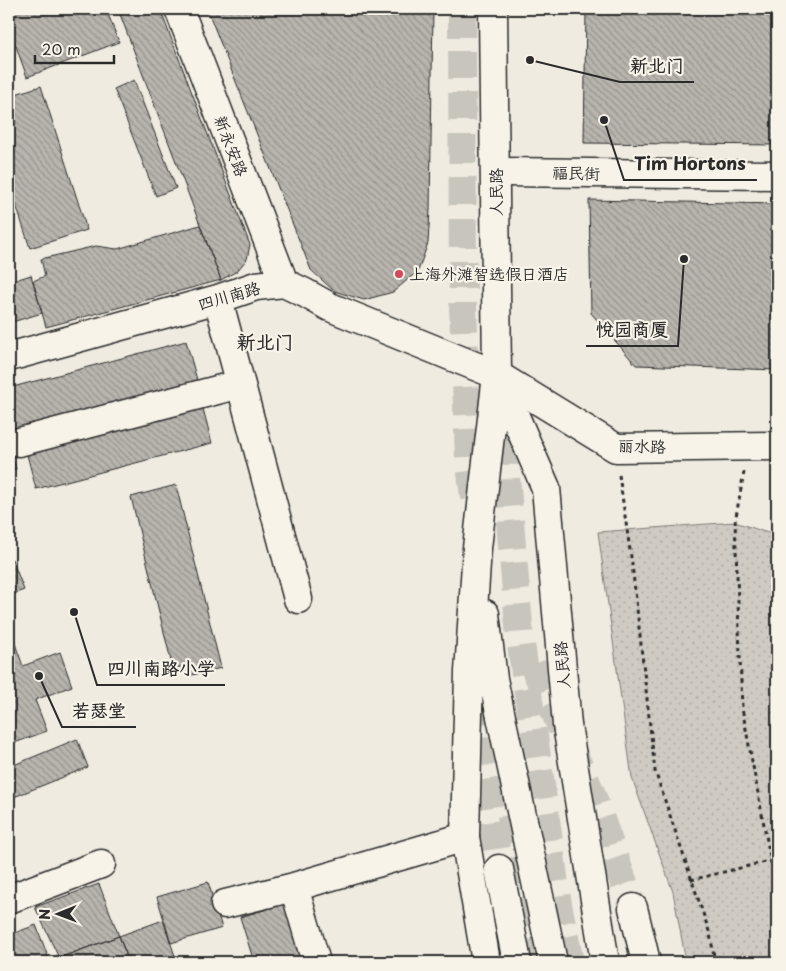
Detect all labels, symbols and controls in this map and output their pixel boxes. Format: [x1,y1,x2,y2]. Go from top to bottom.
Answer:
scale bar [35,32,114,64]
text: 20 m [42,37,81,60]
callout: 新北门 [620,49,694,82]
text: 新北门 [630,51,684,78]
street label: 新永安路 [209,111,255,180]
callout: Tim Hortons [624,147,757,180]
text: Tim Hortons [634,149,746,176]
street label: 福民街 [552,160,600,184]
street label: 人民路 [483,168,507,216]
place label: 上海外滩智选假日酒店 [409,261,569,285]
marker: 上海外滩智选假日酒店 [393,268,405,280]
street label: 四川南路 [195,275,263,315]
callout: 悦园商厦 [586,313,678,346]
text: 悦园商厦 [596,315,668,342]
district label: 新北门 [236,327,294,355]
street label: 丽水路 [618,432,666,458]
street label: 人民路 [547,640,575,690]
callout: 四川南路小学 [97,652,225,685]
text: 四川南路小学 [107,654,215,681]
callout: 若瑟堂 [62,694,136,727]
text: 若瑟堂 [72,696,126,723]
north arrow [32,888,82,938]
text: N [34,909,55,920]

